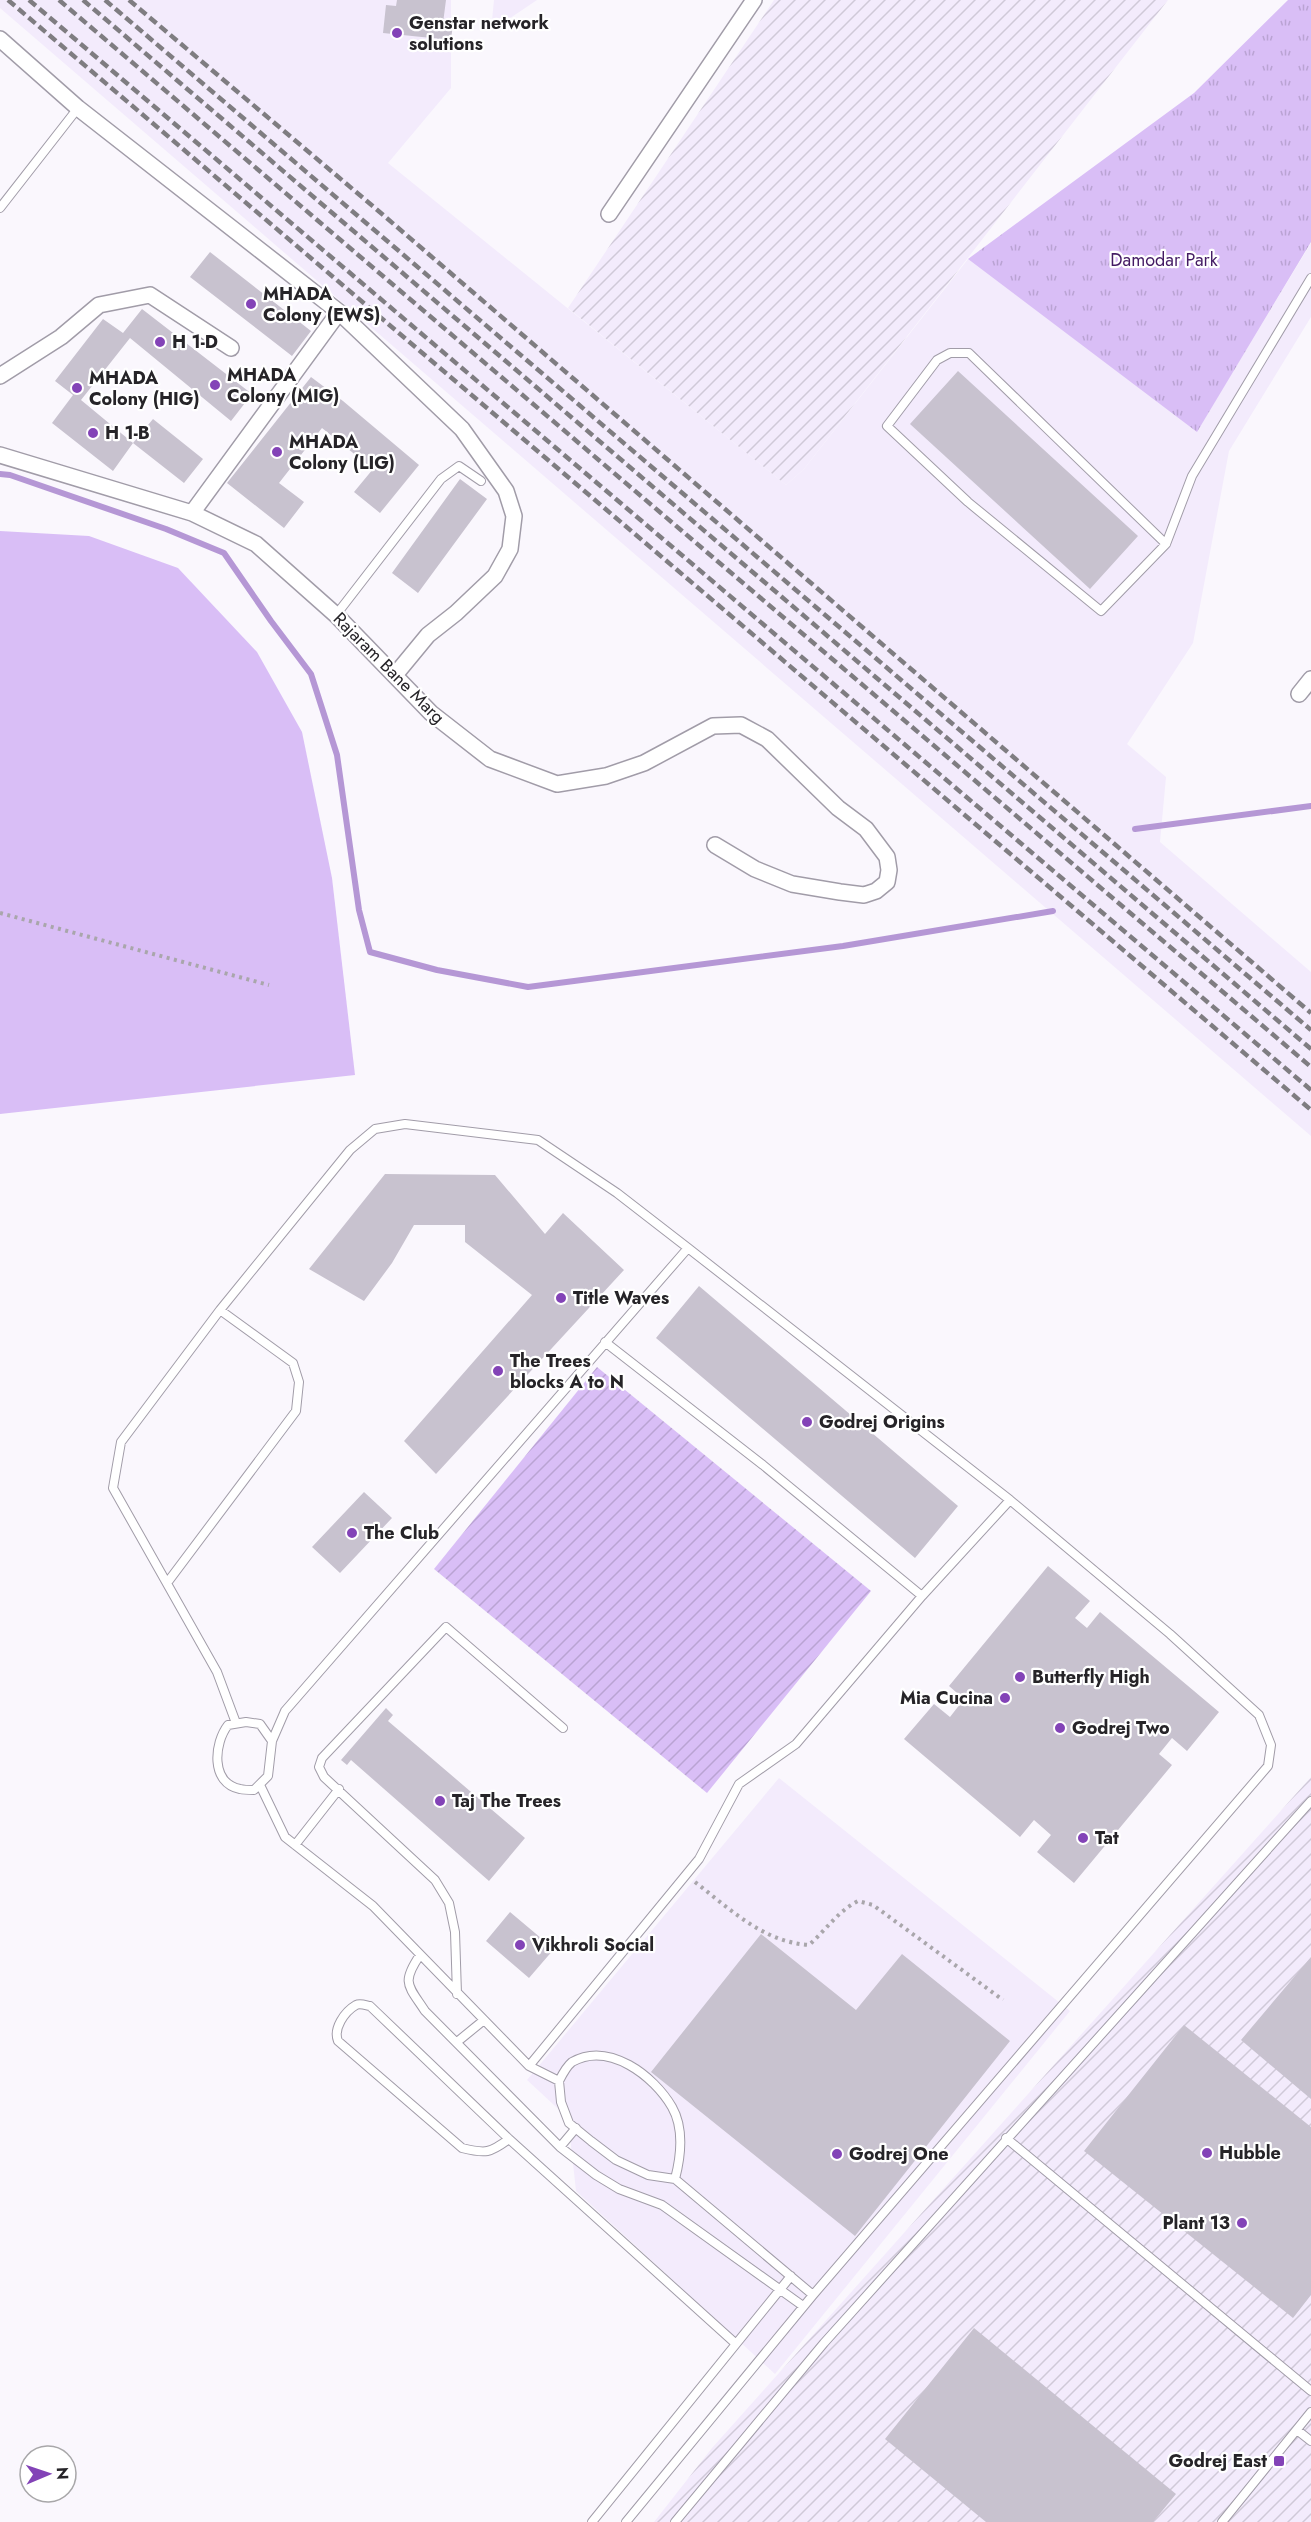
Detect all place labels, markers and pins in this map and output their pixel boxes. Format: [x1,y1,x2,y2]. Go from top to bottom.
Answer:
place label: Genstar network solutions [409,10,550,57]
marker: Genstar network solutions [390,26,404,40]
place label: MHADA Colony (EWS) [263,281,380,328]
marker: MHADA Colony (EWS) [244,297,258,311]
place label: H 1-D [172,329,218,355]
marker: H 1-D [153,335,167,349]
place label: MHADA Colony (MIG) [227,362,339,409]
place label: MHADA Colony (HIG) [89,365,200,412]
marker: MHADA Colony (MIG) [208,378,222,392]
marker: MHADA Colony (HIG) [70,381,84,395]
place label: H 1-B [105,420,150,446]
marker: H 1-B [86,426,100,440]
place label: MHADA Colony (LIG) [289,429,395,476]
marker: MHADA Colony (LIG) [270,445,284,459]
place label: Title Waves [573,1285,669,1311]
marker: Title Waves [554,1291,568,1305]
place label: The Trees blocks A to N [510,1348,624,1395]
marker: The Trees blocks A to N [491,1364,505,1378]
place label: Godrej Origins [819,1409,945,1435]
marker: Godrej Origins [800,1415,814,1429]
place label: The Club [364,1520,439,1546]
marker: The Club [345,1526,359,1540]
place label: Butterfly High [1032,1664,1150,1690]
marker: Butterfly High [1013,1670,1027,1684]
place label: Mia Cucina [900,1685,993,1711]
marker: Mia Cucina [998,1691,1012,1705]
place label: Godrej Two [1072,1715,1170,1741]
marker: Godrej Two [1053,1721,1067,1735]
place label: Taj The Trees [452,1788,561,1814]
marker: Taj The Trees [433,1794,447,1808]
place label: Tat [1095,1825,1119,1851]
marker: Tat [1076,1831,1090,1845]
place label: Vikhroli Social [531,1932,654,1958]
marker: Vikhroli Social [513,1938,527,1952]
place label: Hubble [1219,2140,1281,2166]
place label: Godrej One [849,2141,949,2167]
marker: Hubble [1200,2146,1214,2160]
marker: Godrej One [830,2147,844,2161]
place label: Plant 13 [1162,2210,1230,2236]
marker: Plant 13 [1235,2216,1249,2230]
place label: Godrej East [1168,2448,1267,2474]
marker: Godrej East [1272,2454,1286,2468]

